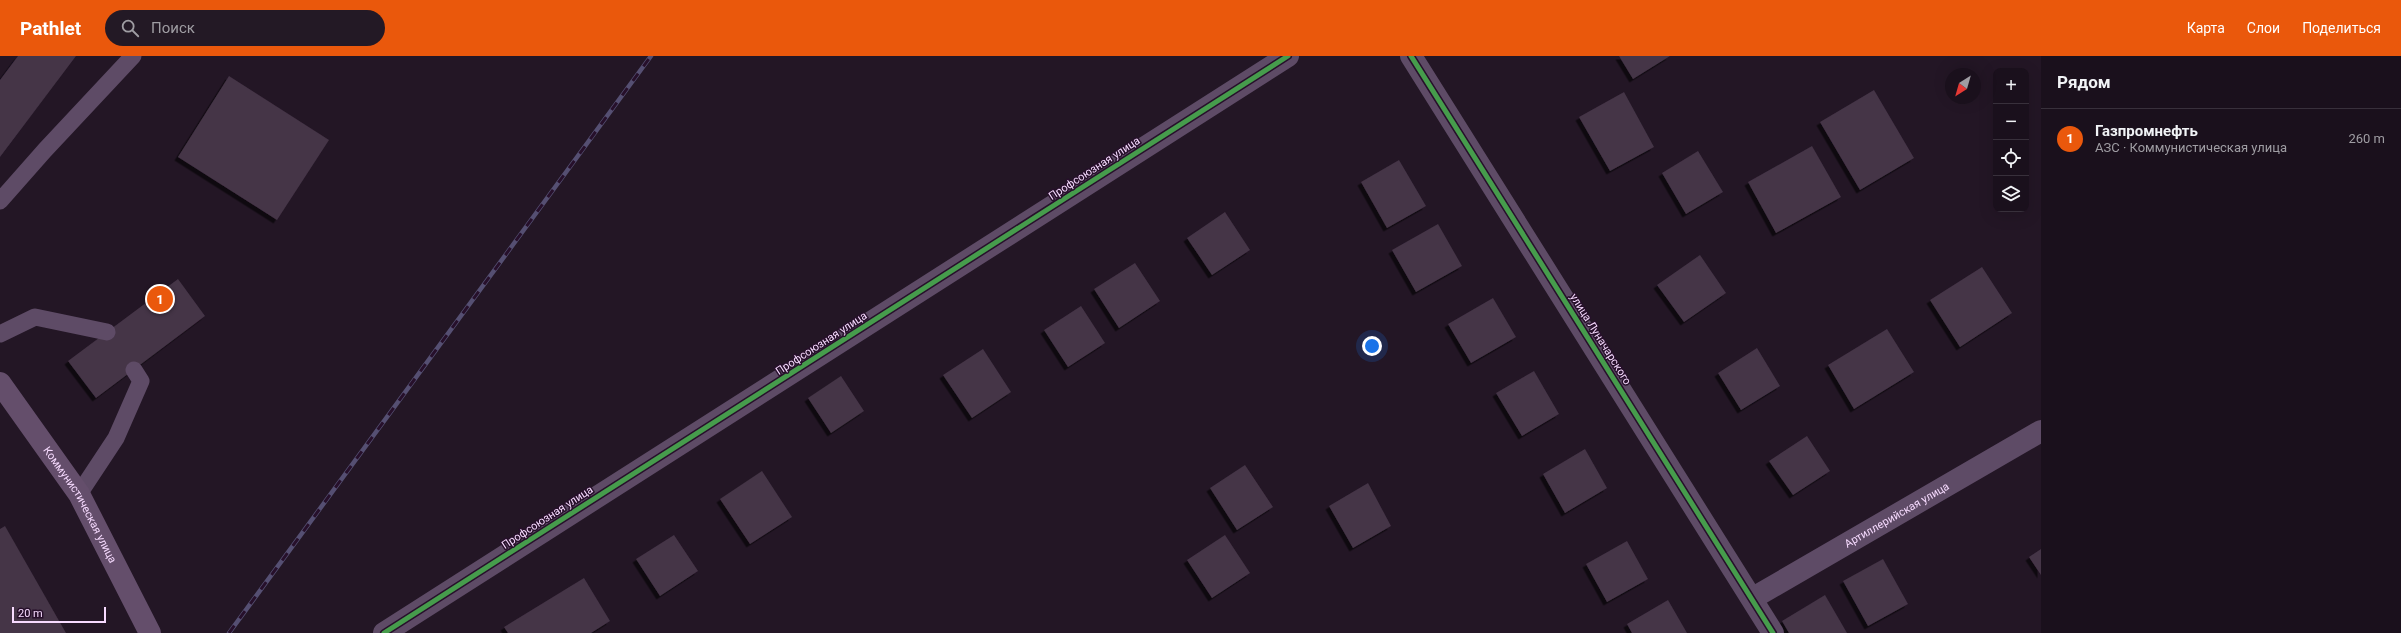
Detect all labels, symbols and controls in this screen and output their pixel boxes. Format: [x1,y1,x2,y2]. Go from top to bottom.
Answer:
search box [105,10,385,46]
text: Pathlet [20,17,81,40]
icon: search [119,17,141,39]
text: Поиск [151,19,195,37]
text: Карта [2187,20,2225,36]
text: Слои [2247,20,2280,36]
text: Поделиться [2302,20,2381,36]
north arrow [1945,68,1981,104]
map controls [1993,68,2029,212]
button: + [1993,68,2029,104]
text: Рядом [2057,72,2111,92]
button: − [1993,104,2029,140]
text: Газпромнефть [2095,122,2198,140]
text: 1 [2066,131,2074,146]
text: 260 m [2348,131,2385,146]
street label: Профсоюзная улица [1046,134,1142,203]
button: locate [1993,140,2029,176]
text: АЗС · Коммунистическая улица [2095,140,2287,155]
button: layers [1993,176,2029,212]
pin: 1 [147,284,173,314]
street label: улица Луначарского [1567,291,1634,387]
street label: Профсоюзная улица [773,309,869,378]
your location [1362,336,1382,356]
street label: Коммунистическая улица [40,444,119,565]
street label: Артиллерийская улица [1842,480,1951,551]
street label: Профсоюзная улица [499,483,595,552]
scale bar [12,605,106,624]
text: 20 m [18,607,43,620]

